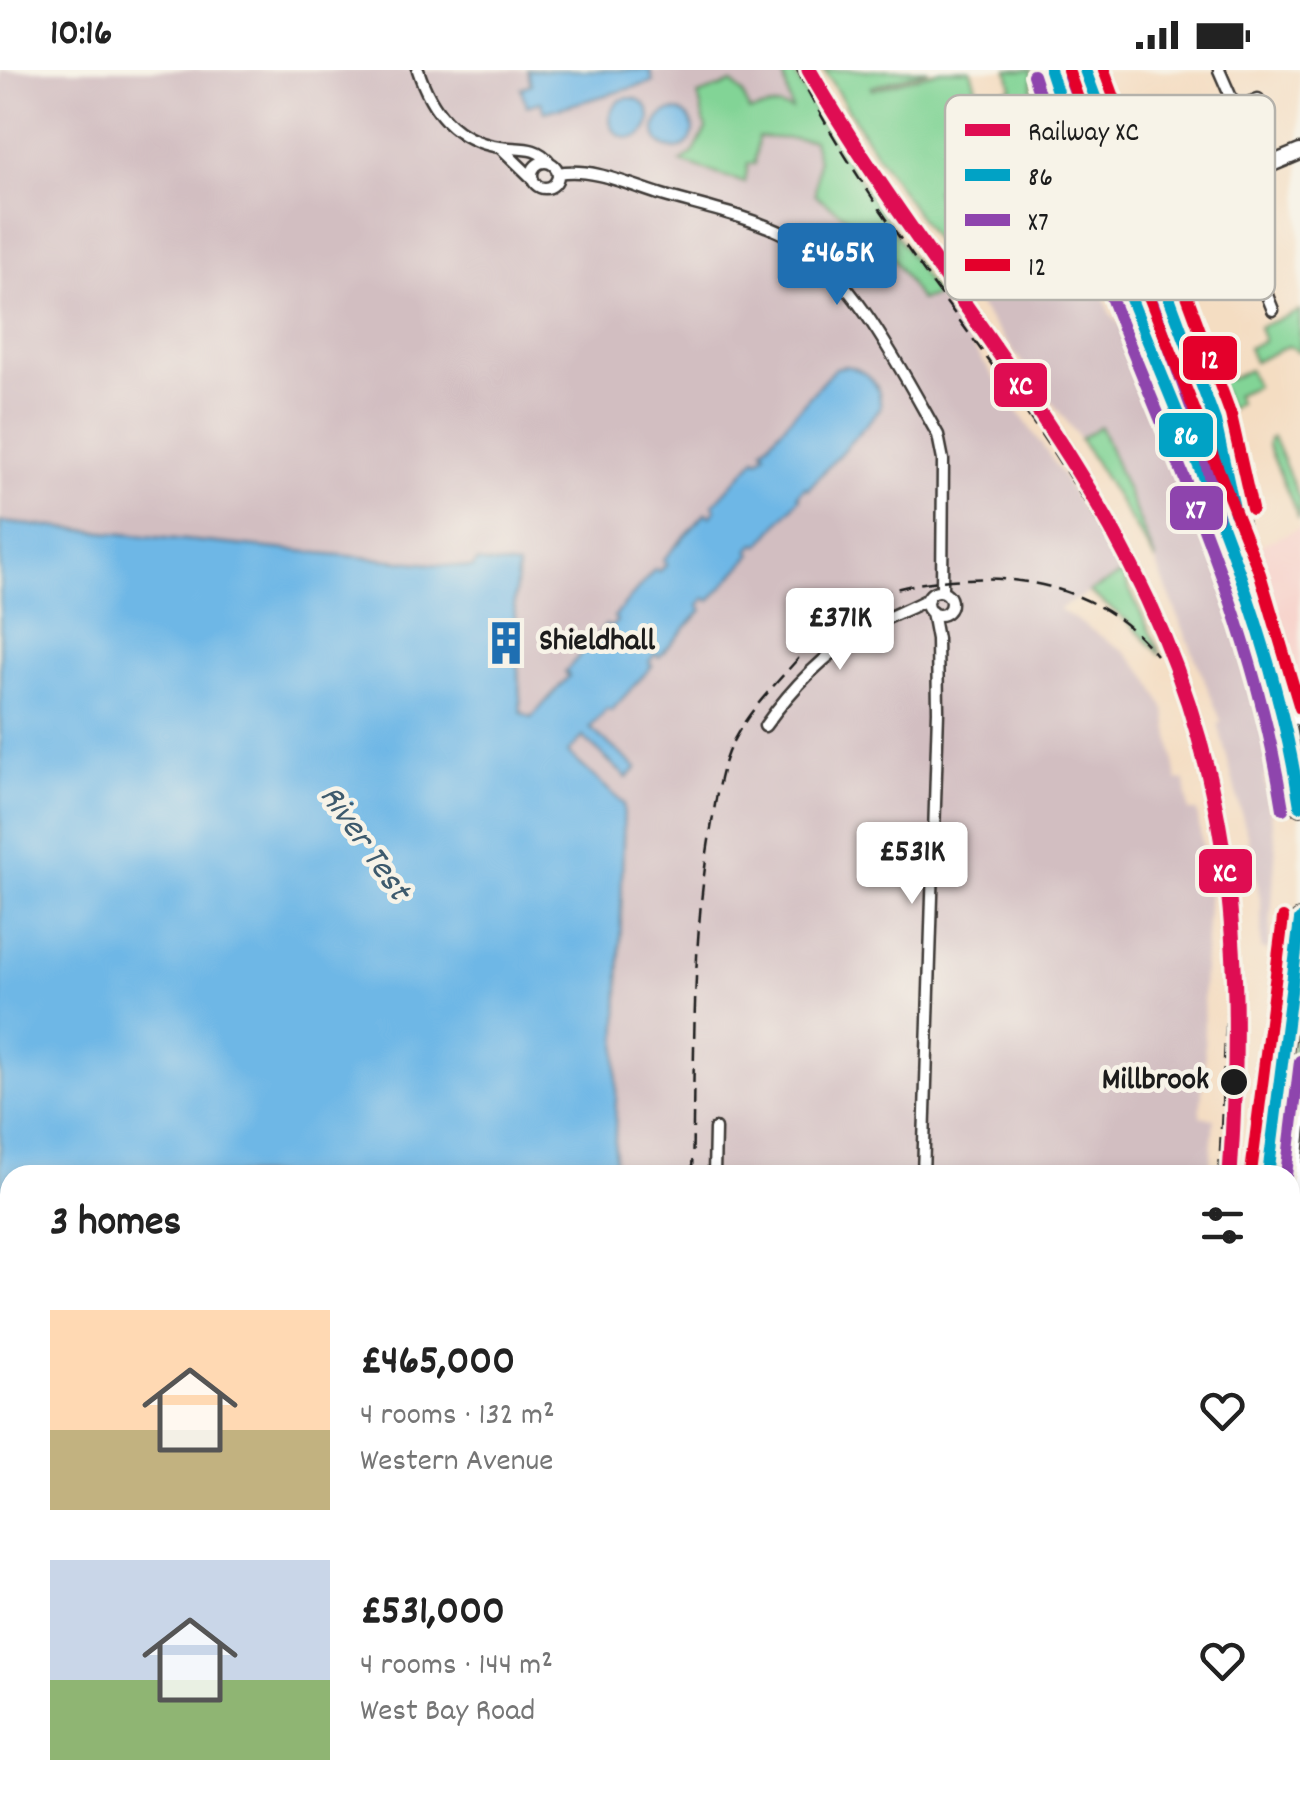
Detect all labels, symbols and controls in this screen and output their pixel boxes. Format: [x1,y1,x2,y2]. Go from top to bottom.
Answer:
text: 10:16 [50,8,112,63]
legend [945,95,1275,300]
text: Railway XC [1028,115,1139,155]
text: 86 [1028,160,1053,200]
text: X7 [1028,205,1049,245]
pin: £465K [767,223,907,308]
text: £465K [800,232,874,278]
text: 12 [1028,250,1046,290]
line badge: 12 [1181,334,1239,382]
text: 12 [1201,343,1219,383]
line badge: XC [992,361,1049,409]
text: XC [1009,369,1033,409]
line badge: 86 [1157,411,1215,459]
text: 86 [1174,419,1198,459]
line badge: X7 [1168,484,1225,532]
text: X7 [1186,493,1207,533]
pin: £371K [770,588,910,673]
text: £371K [808,597,872,643]
building icon: Shieldhall [482,619,530,667]
place label: Shieldhall [539,620,656,666]
water label: River Test [305,776,423,915]
pin: £531K [842,822,982,907]
text: £531K [879,831,945,877]
line badge: XC [1197,847,1254,895]
text: XC [1213,856,1237,896]
place label: Millbrook [1102,1059,1209,1105]
marker: Millbrook [1218,1066,1250,1098]
text: 3 homes [50,1195,181,1255]
icon: filters [1195,1198,1250,1253]
text: £465,000 [360,1334,515,1394]
icon: home [130,1350,250,1470]
icon: heart [1195,1383,1250,1438]
text: 4 rooms · 132 m² [360,1394,555,1440]
text: Western Avenue [360,1440,553,1486]
text: £531,000 [360,1584,505,1644]
icon: home [130,1600,250,1720]
icon: heart [1195,1633,1250,1688]
text: 4 rooms · 144 m² [360,1644,553,1690]
text: West Bay Road [360,1690,535,1736]

